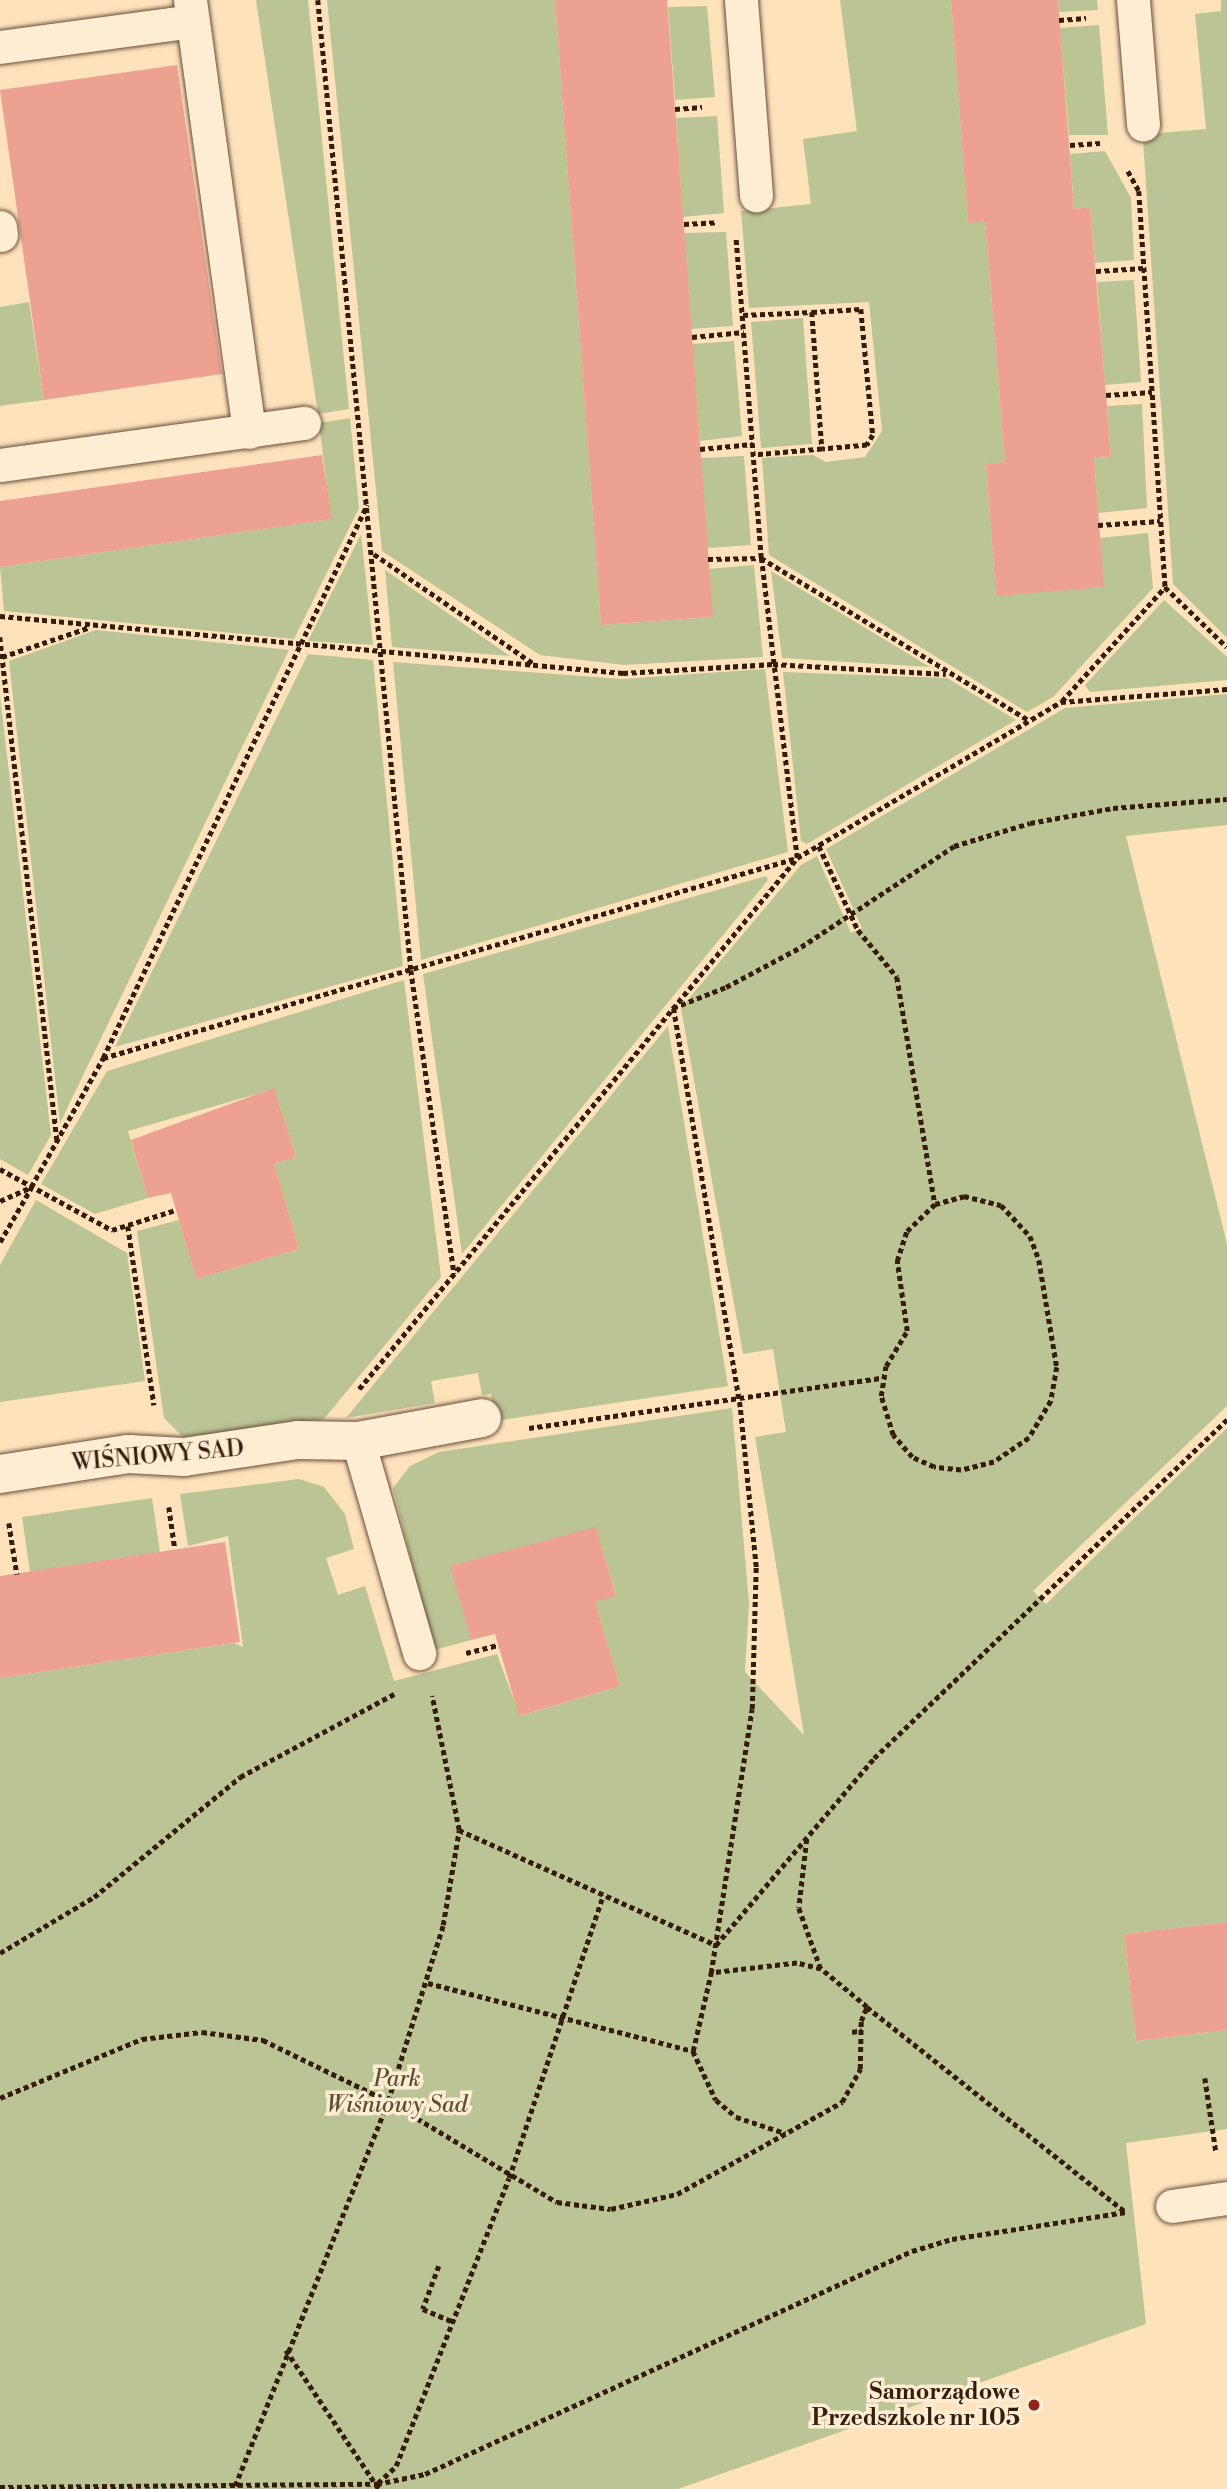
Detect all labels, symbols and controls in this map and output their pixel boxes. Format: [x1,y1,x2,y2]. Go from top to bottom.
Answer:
street label: WIŚNIOWY SAD [71,1435,245,1477]
park label: Park Wiśniowy Sad [327,2065,467,2119]
place label: Samorządowe Przedszkole nr 105 [811,2378,1020,2432]
marker: Samorządowe Przedszkole nr 105 [1026,2397,1042,2413]

